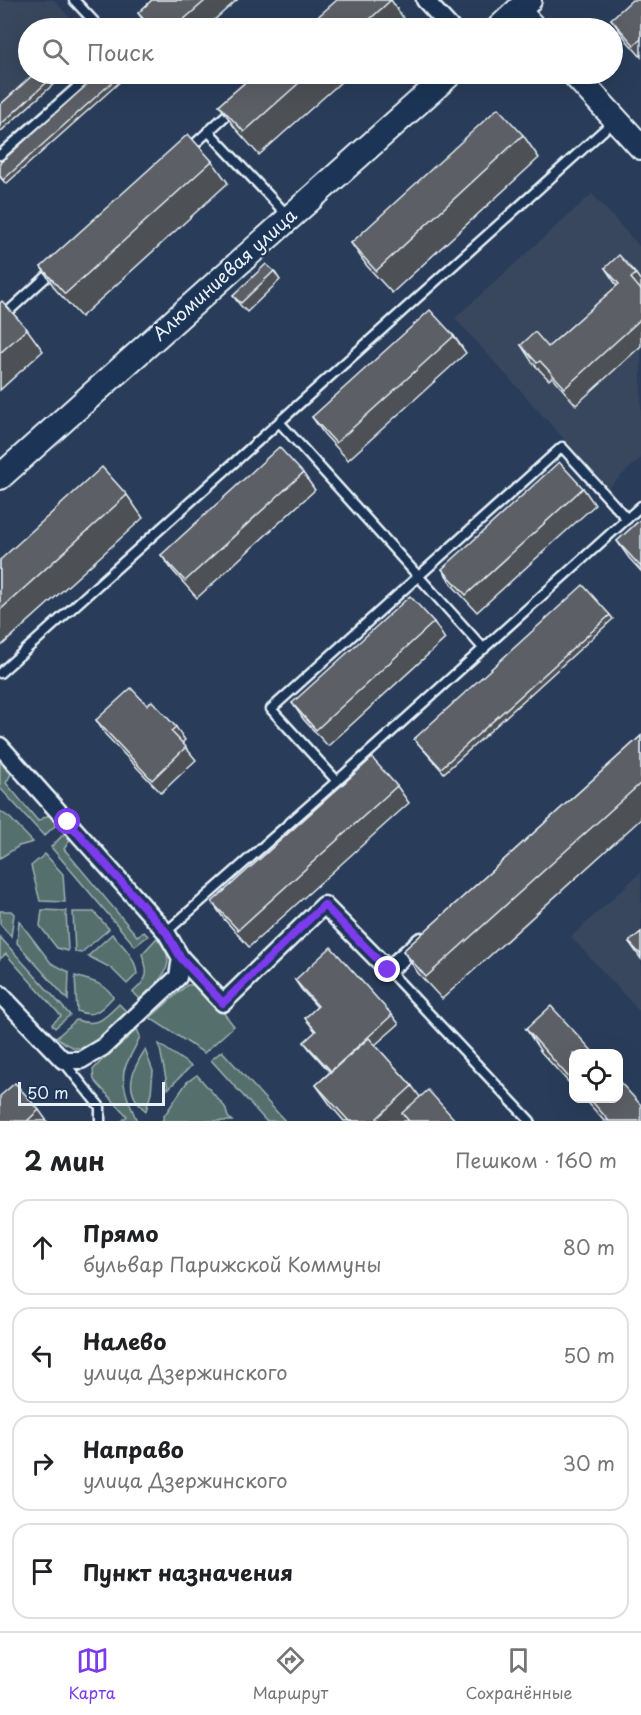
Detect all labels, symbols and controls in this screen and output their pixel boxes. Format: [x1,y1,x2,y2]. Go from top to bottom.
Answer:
search box [18,18,623,84]
icon: search [39,35,72,68]
text: Поиск [87,35,154,68]
street label: Алюминиевая улица [146,201,303,346]
route start [54,808,80,834]
route end [374,956,400,982]
map controls [569,1049,623,1103]
button: locate [569,1049,623,1103]
scale bar [18,1079,165,1106]
text: 50 m [27,1080,68,1104]
text: 2 мин [24,1141,105,1180]
text: Пешком · 160 m [455,1145,617,1175]
text: Прямо [83,1216,158,1249]
icon: ahead [26,1231,59,1264]
text: 80 m [563,1232,615,1262]
text: бульвар Парижской Коммуны [83,1249,382,1279]
text: Налево [83,1324,166,1357]
icon: left [26,1339,59,1372]
text: 50 m [563,1340,615,1370]
text: улица Дзержинского [83,1357,288,1387]
text: Направо [83,1432,184,1465]
icon: right [26,1447,59,1480]
text: 30 m [562,1448,615,1478]
text: улица Дзержинского [83,1465,288,1495]
icon: arrive [26,1555,59,1588]
text: Пункт назначения [83,1555,293,1588]
tab: Карта [69,1644,116,1704]
tab: Маршрут [253,1644,328,1704]
tab: Сохранённые [465,1644,572,1704]

